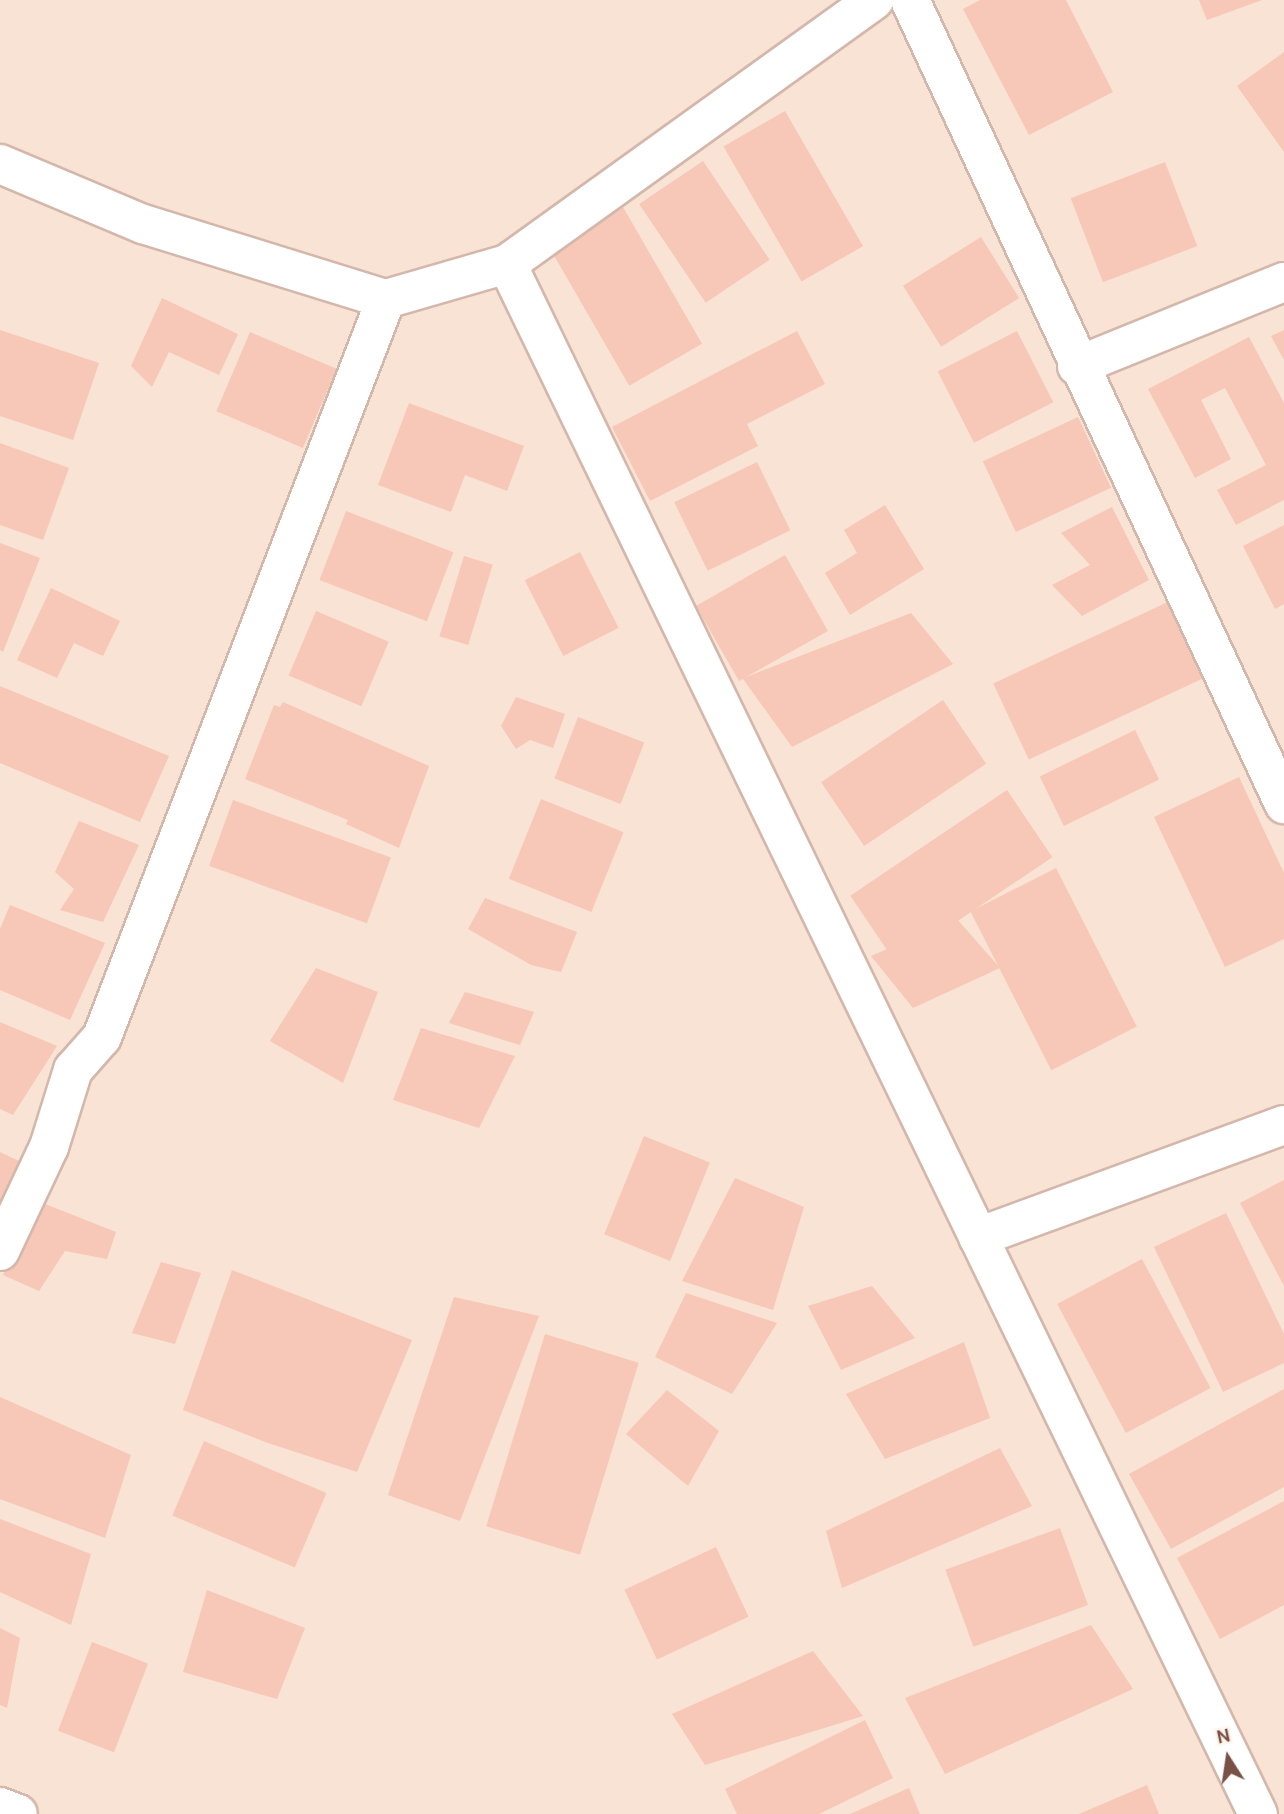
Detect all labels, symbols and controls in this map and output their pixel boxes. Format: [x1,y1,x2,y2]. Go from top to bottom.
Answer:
north arrow [1193,1723,1263,1793]
text: N [1214,1724,1233,1751]

